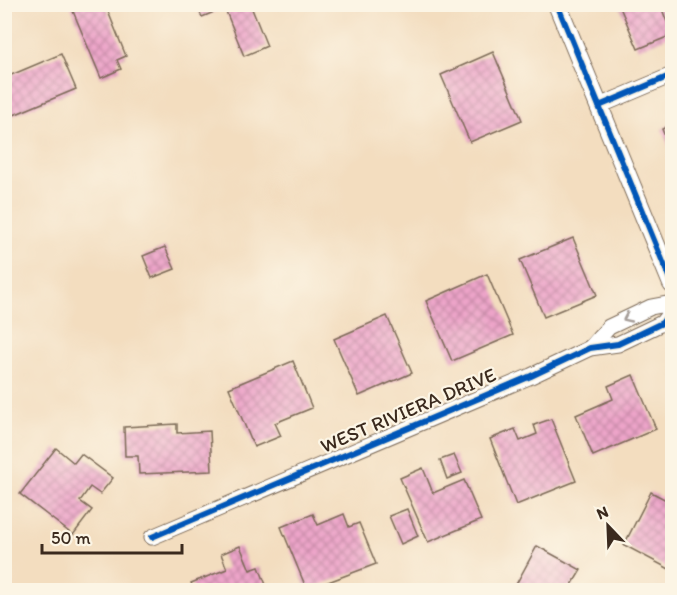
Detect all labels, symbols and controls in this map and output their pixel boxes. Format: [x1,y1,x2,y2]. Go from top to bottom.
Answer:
one-way arrow [622,311,633,323]
street label: WEST RIVIERA DRIVE [317,362,499,458]
north arrow [578,496,638,556]
text: N [594,502,611,524]
scale bar [42,517,182,555]
text: 50 m [51,527,91,549]

